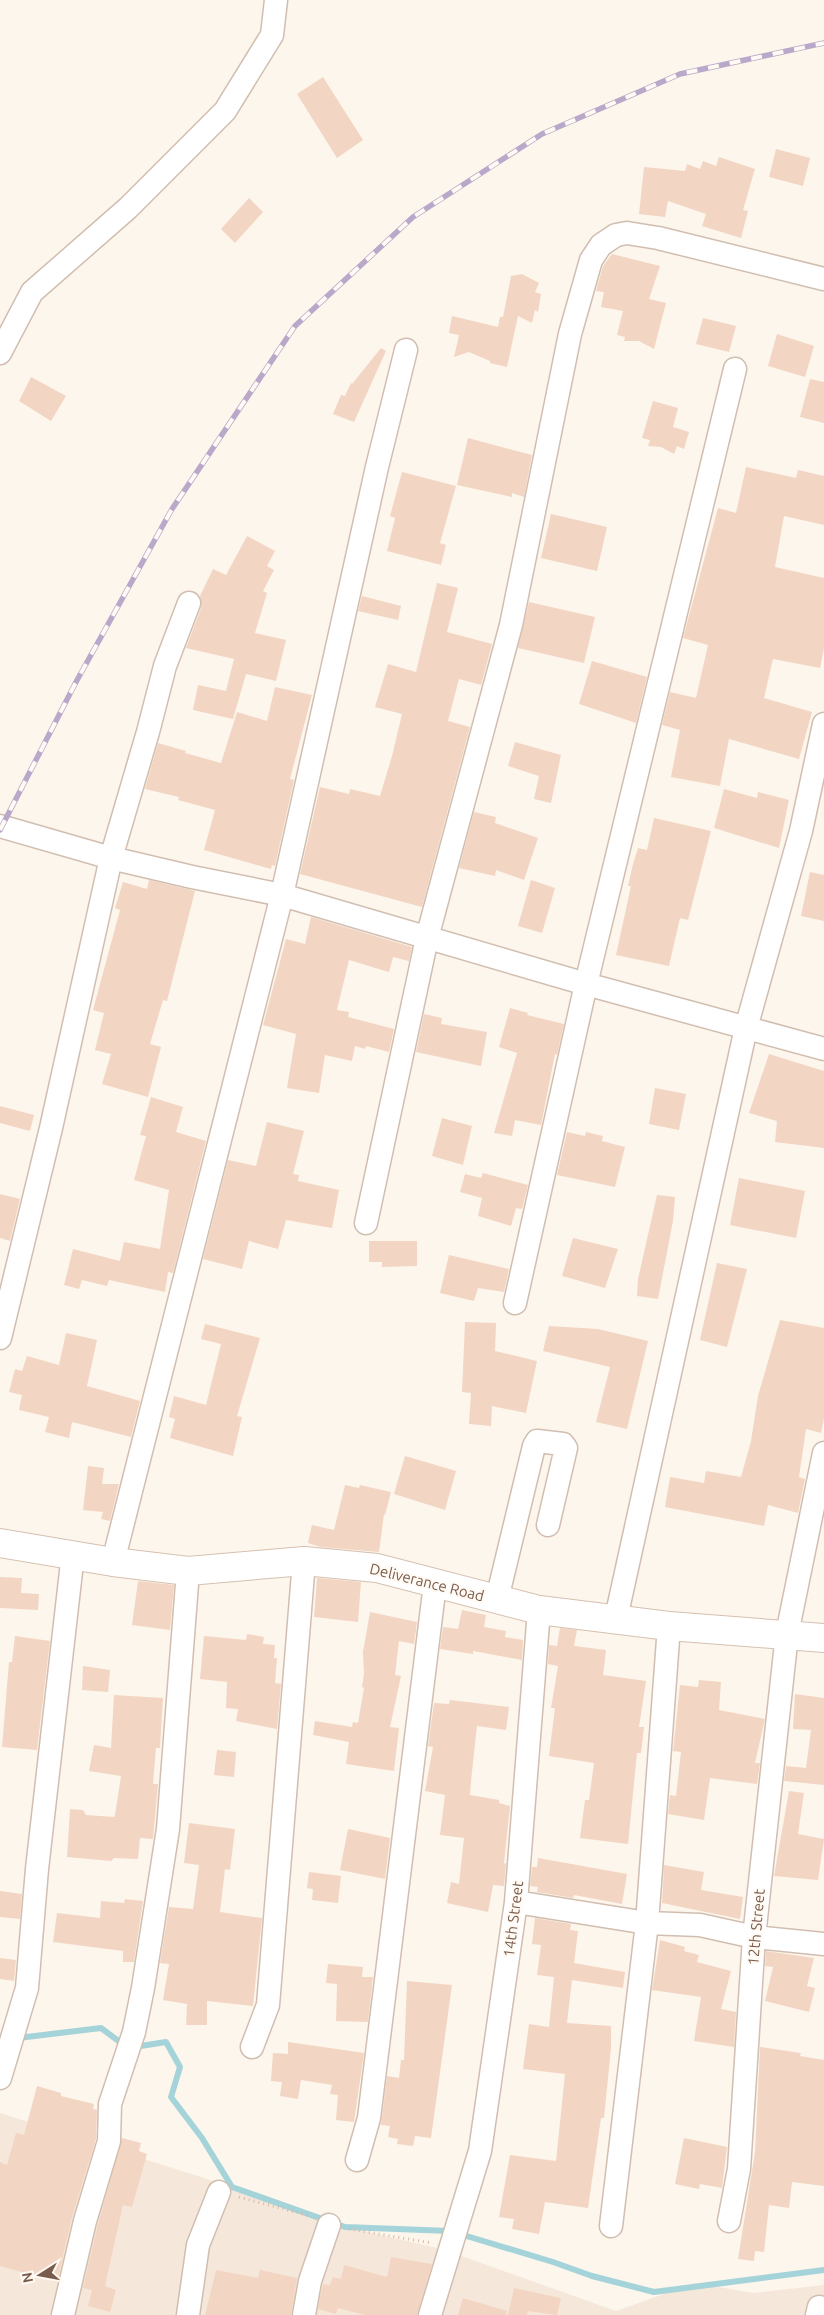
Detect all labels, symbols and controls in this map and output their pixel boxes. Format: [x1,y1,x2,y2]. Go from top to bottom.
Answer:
street label: Deliverance Road [368,1560,486,1604]
street label: 14th Street [500,1880,526,1958]
street label: 12th Street [744,1888,768,1966]
north arrow [15,2250,65,2300]
text: N [18,2271,36,2284]

